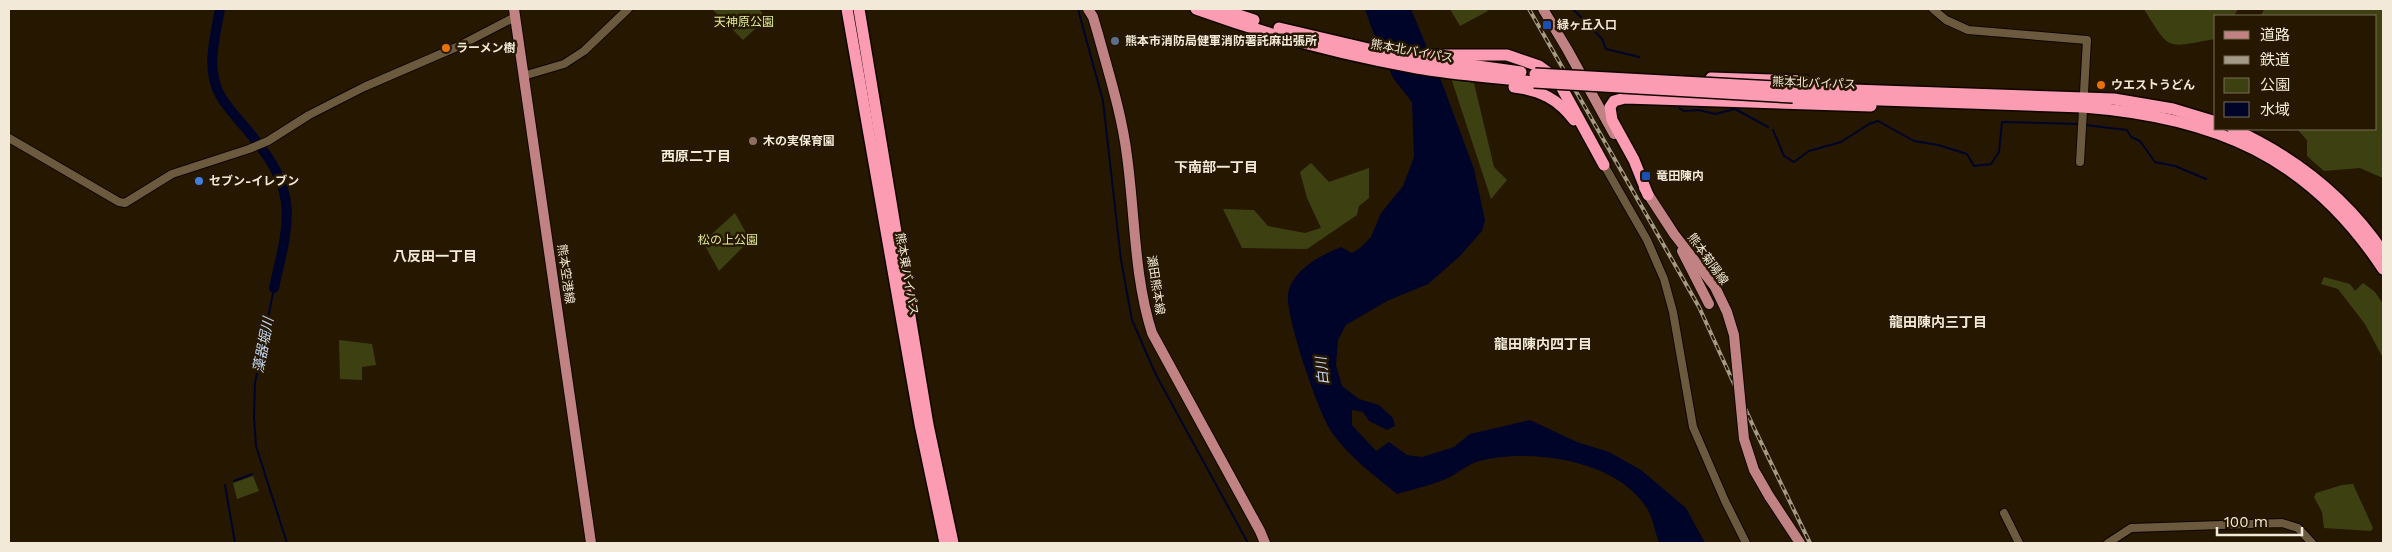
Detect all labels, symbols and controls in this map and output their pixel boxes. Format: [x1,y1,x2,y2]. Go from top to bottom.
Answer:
park label: 天神原公園 [714,15,774,29]
legend [2214,15,2377,130]
place label: 緑ヶ丘入口 [1557,18,1617,32]
marker: 緑ヶ丘入口 [1541,19,1553,31]
text: 道路 [2260,26,2290,44]
place label: 熊本市消防局健軍消防署託麻出張所 [1125,34,1317,48]
marker: 熊本市消防局健軍消防署託麻出張所 [1109,35,1121,47]
street label: 熊本北バイパス [1370,37,1454,65]
place label: ラーメン樹 [456,41,516,55]
marker: ラーメン樹 [440,42,452,54]
text: 鉄道 [2260,51,2290,69]
street label: 熊本北バイパス [1772,75,1856,91]
text: 公園 [2260,76,2290,94]
place label: ウエストうどん [2111,78,2195,92]
marker: ウエストうどん [2095,79,2107,91]
text: 水域 [2260,101,2290,119]
place label: 木の実保育園 [763,134,835,148]
marker: 木の実保育園 [747,135,759,147]
district label: 西原二丁目 [661,148,731,164]
district label: 下南部一丁目 [1174,159,1258,175]
place label: 竜田陳内 [1656,169,1704,183]
marker: 竜田陳内 [1640,170,1652,182]
place label: セブン-イレブン [209,174,299,188]
marker: セブン-イレブン [193,175,205,187]
street label: 熊本菊陽線 [1685,231,1731,287]
street label: 熊本東バイパス [893,232,921,316]
park label: 松の上公園 [698,233,758,247]
street label: 熊本空港線 [555,243,577,305]
district label: 八反田一丁目 [393,248,477,264]
street label: 瀬田熊本線 [1144,254,1168,316]
water label: 藻器堀川 [250,314,277,374]
district label: 龍田陳内三丁目 [1889,314,1987,330]
district label: 龍田陳内四丁目 [1494,336,1592,352]
water label: 白川 [1312,354,1331,386]
scale bar [2217,504,2302,536]
text: 100 m [2224,513,2268,531]

